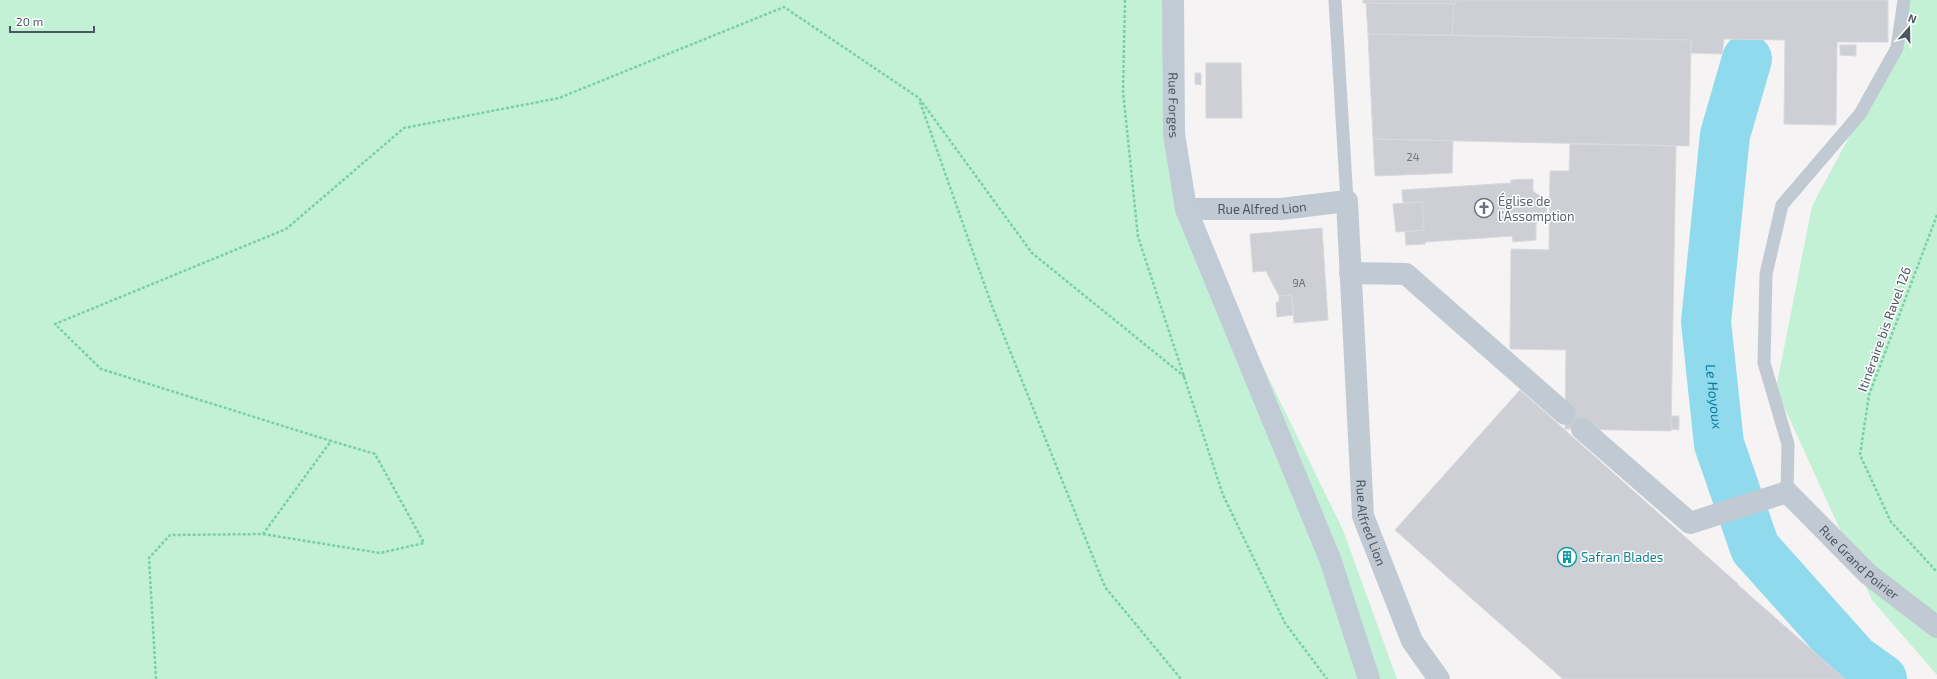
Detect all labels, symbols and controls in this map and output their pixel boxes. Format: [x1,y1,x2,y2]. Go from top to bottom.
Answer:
scale bar [10,8,94,34]
north arrow [1889,8,1929,48]
text: N [1907,11,1919,26]
text: 20 m [16,14,43,28]
street label: Rue Forges [1166,72,1182,139]
house number: 24 [1407,150,1420,163]
place label: Église de l'Assomption [1498,192,1575,224]
church icon: Église de l'Assomption [1473,197,1495,219]
street label: Rue Alfred Lion [1217,198,1307,217]
street label: Itinéraire bis Ravel 126 [1854,264,1914,394]
house number: 9A [1292,276,1306,289]
water label: Le Hoyoux [1703,363,1726,431]
street label: Rue Alfred Lion [1353,479,1390,568]
street label: Rue Grand Poirier [1816,522,1902,603]
building icon: Safran Blades [1556,546,1578,568]
place label: Safran Blades [1581,549,1663,565]

